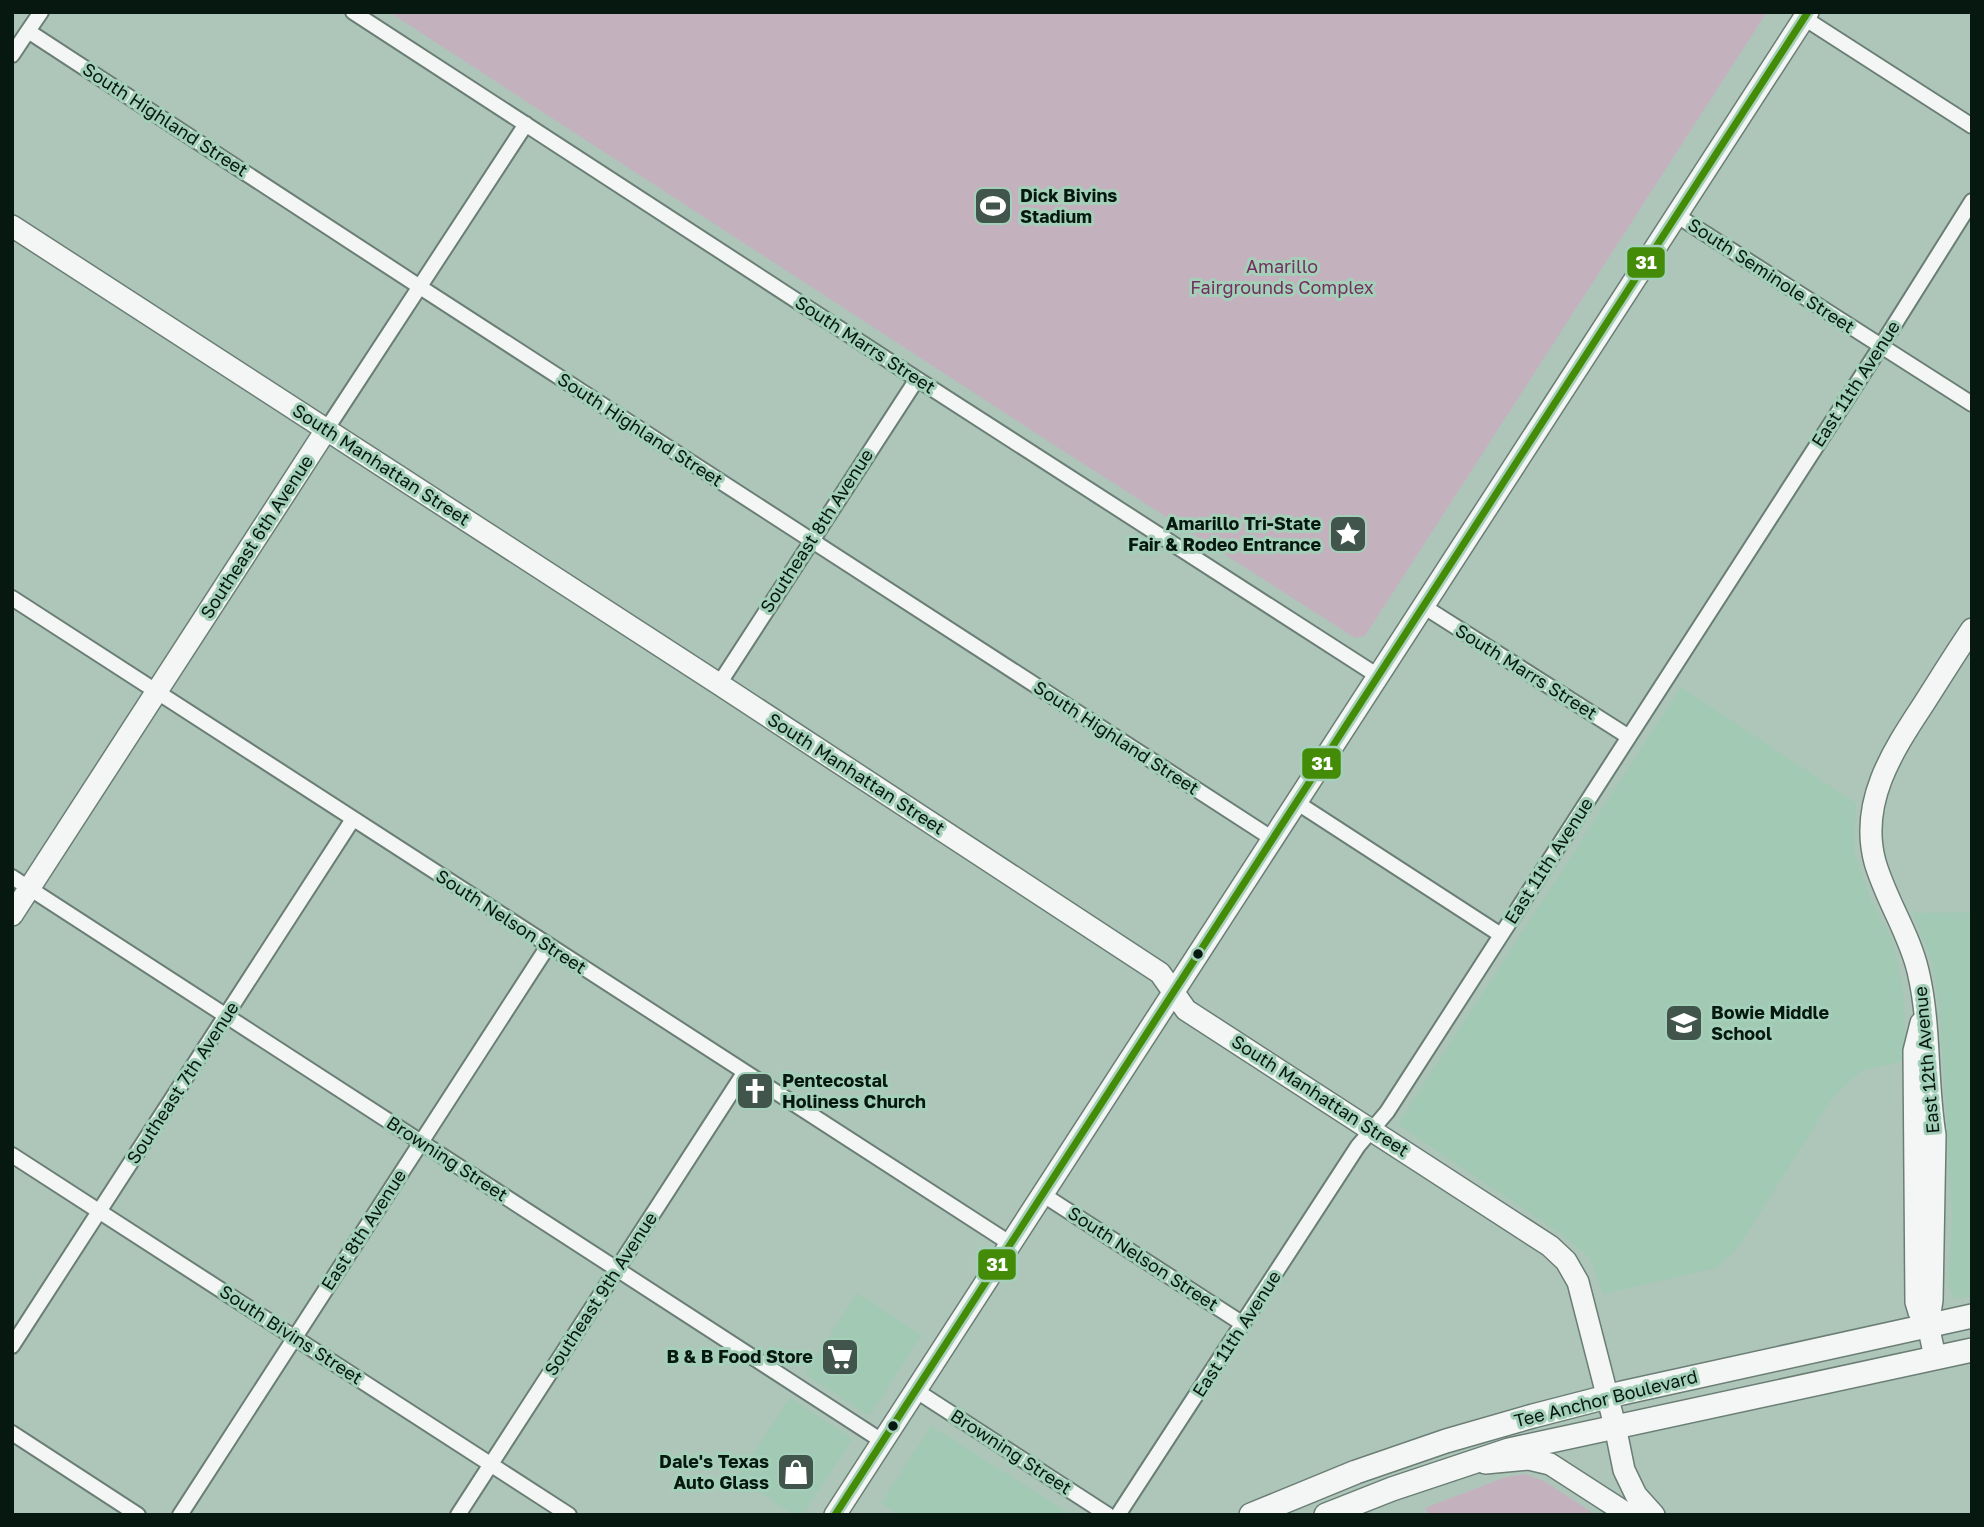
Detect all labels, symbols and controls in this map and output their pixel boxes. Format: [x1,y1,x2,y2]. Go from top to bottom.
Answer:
street label: South Highland Street [79,58,252,181]
place label: Dick Bivins Stadium [1020,184,1117,227]
sports icon: Dick Bivins Stadium [972,185,1014,227]
street label: South Seminole Street [1684,213,1859,337]
line badge: 31 [1626,246,1666,279]
text: 31 [1635,250,1657,273]
park label: Amarillo Fairgrounds Complex [1190,255,1374,298]
street label: South Marrs Street [791,291,940,398]
street label: East 11th Avenue [1806,316,1904,451]
street label: South Highland Street [554,368,727,491]
street label: South Manhattan Street [289,399,474,530]
street label: Southeast 8th Avenue [755,445,877,616]
street label: Southeast 6th Avenue [195,451,317,622]
place label: Amarillo Tri-State Fair & Rodeo Entrance [1128,512,1321,555]
place icon: Amarillo Tri-State Fair & Rodeo Entrance [1327,513,1369,555]
street label: South Marrs Street [1452,619,1601,724]
street label: South Highland Street [1030,676,1203,799]
street label: South Manhattan Street [764,708,949,839]
line badge: 31 [1301,747,1342,780]
text: 31 [1311,751,1333,774]
street label: East 11th Avenue [1499,793,1597,928]
street label: South Nelson Street [432,864,591,978]
unlabelled marker [1191,947,1205,961]
street label: East 12th Avenue [1909,986,1943,1135]
street label: Southeast 7th Avenue [121,997,243,1168]
place label: Bowie Middle School [1711,1001,1829,1044]
school or university icon: Bowie Middle School [1663,1002,1705,1044]
street label: South Manhattan Street [1228,1030,1413,1161]
place label: Pentecostal Holiness Church [782,1069,926,1112]
church icon: Pentecostal Holiness Church [734,1070,776,1112]
street label: Browning Street [383,1111,512,1205]
street label: East 8th Avenue [316,1165,410,1294]
street label: South Nelson Street [1064,1201,1223,1315]
street label: Southeast 9th Avenue [539,1208,661,1379]
line badge: 31 [977,1248,1017,1281]
text: 31 [986,1252,1008,1275]
street label: East 11th Avenue [1187,1266,1285,1401]
street label: South Bivins Street [216,1280,367,1389]
supermarket icon: B & B Food Store [819,1336,861,1378]
place label: B & B Food Store [666,1345,813,1367]
street label: Tee Anchor Boulevard [1512,1365,1700,1431]
street label: Browning Street [947,1404,1076,1498]
unlabelled marker [886,1419,900,1433]
place label: Dale's Texas Auto Glass [659,1450,769,1493]
shop icon: Dale's Texas Auto Glass [775,1451,817,1493]

